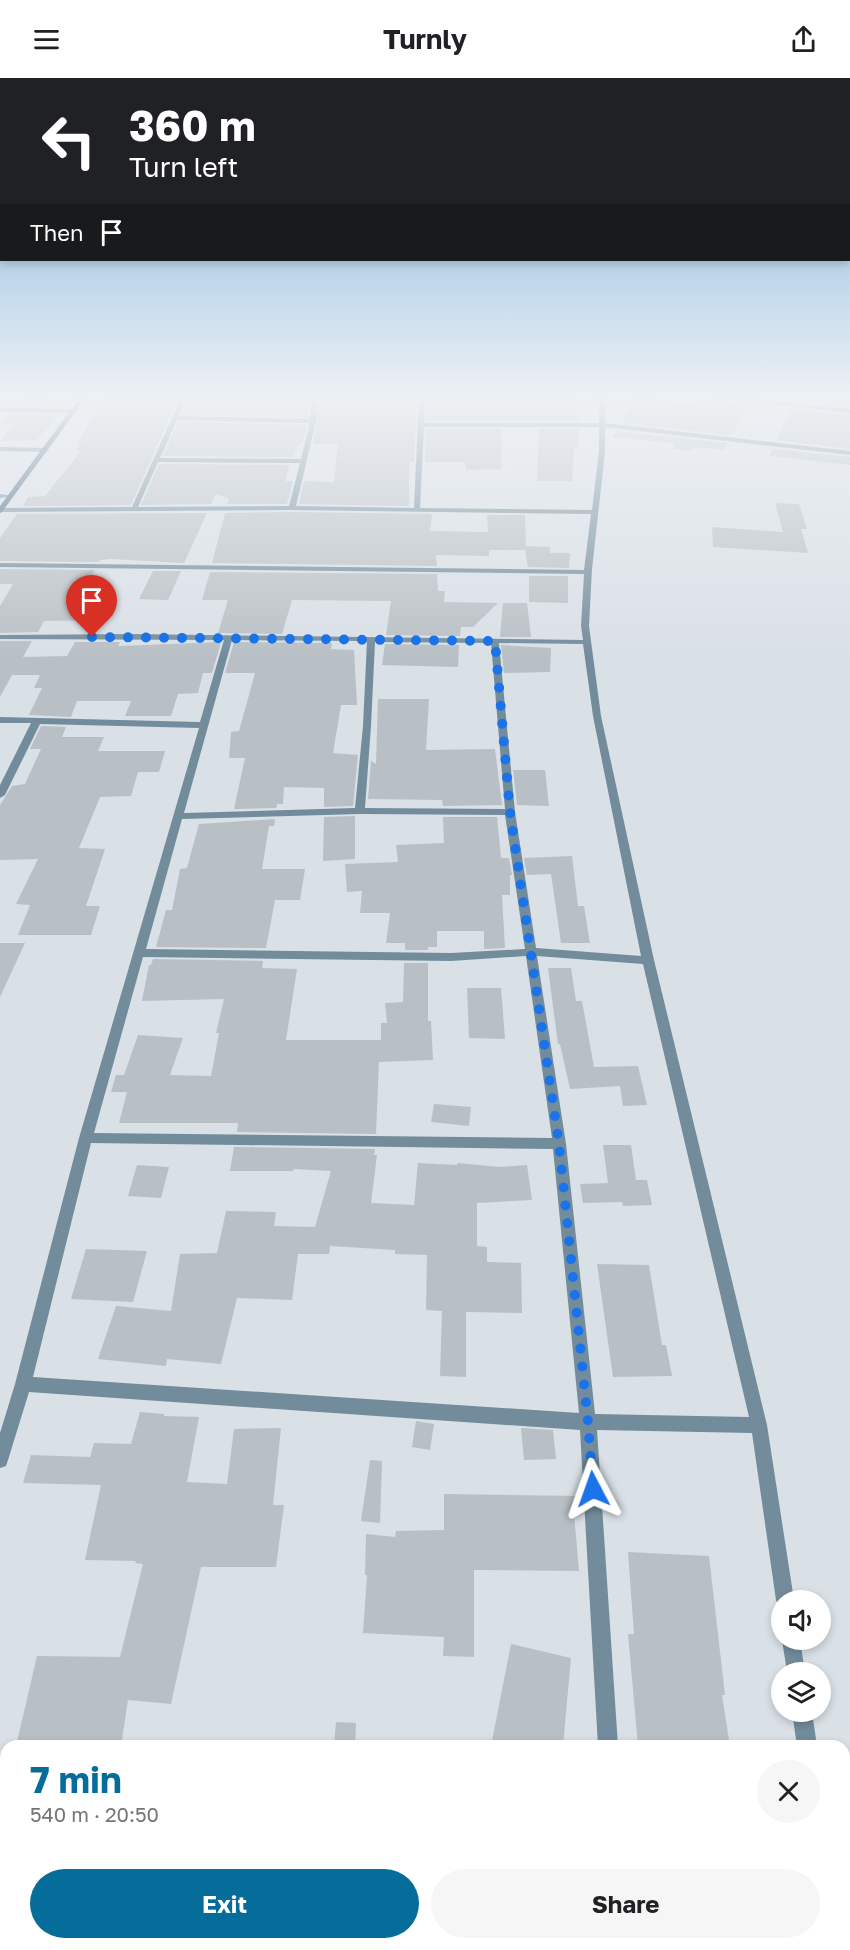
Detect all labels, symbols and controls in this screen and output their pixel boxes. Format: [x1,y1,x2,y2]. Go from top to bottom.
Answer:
icon: menu [30,23,63,56]
text: Turnly [383,23,467,55]
icon: share [787,23,820,56]
text: 360 m [129,100,256,150]
icon: left [30,102,108,180]
text: Turn left [129,151,238,183]
icon: arrive [95,216,128,249]
text: Then [30,219,83,246]
pin [66,575,117,637]
icon: arrive [75,584,108,617]
position arrow [561,1457,625,1521]
map controls [771,1590,831,1722]
button: sound [771,1590,831,1650]
button: layers [771,1662,831,1722]
text: 7 min [30,1758,122,1801]
button: close [757,1760,820,1823]
text: 540 m · 20:50 [30,1802,159,1826]
button: Exit [30,1869,419,1938]
button: Share [431,1869,820,1938]

